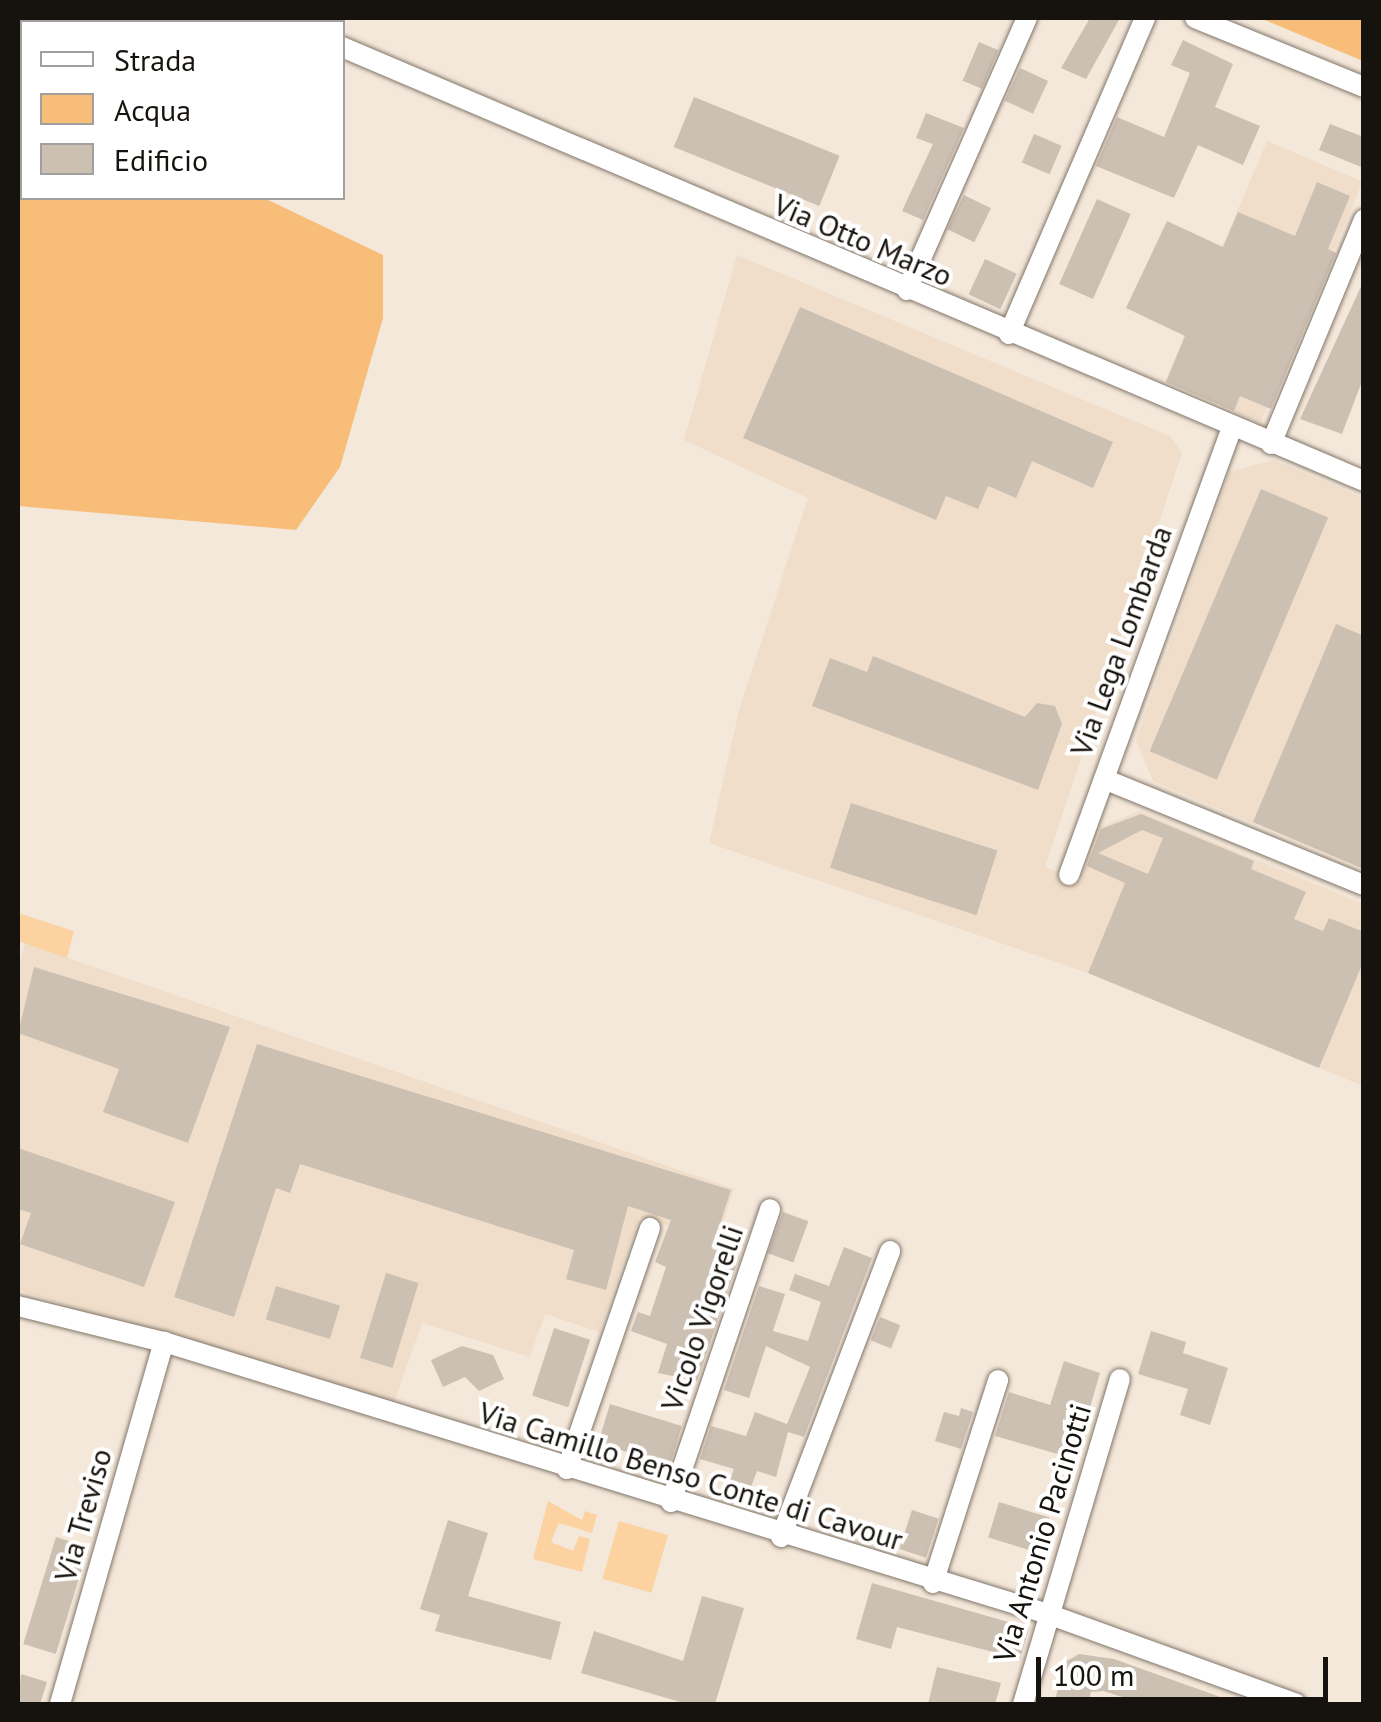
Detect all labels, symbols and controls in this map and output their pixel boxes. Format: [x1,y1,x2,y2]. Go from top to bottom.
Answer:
legend [20,20,345,200]
text: Strada [114,40,196,79]
text: Acqua [114,90,191,129]
text: Edificio [114,140,208,179]
street label: Via Otto Marzo [768,186,958,294]
street label: Via Lega Lombarda [1063,521,1179,761]
street label: Vicolo Vigorelli [653,1220,751,1416]
street label: Via Camillo Benso Conte di Cavour [475,1394,907,1558]
street label: Via Antonio Pacinotti [985,1399,1099,1667]
street label: Via Treviso [47,1444,119,1586]
scale bar [1041,1637,1334,1699]
text: 100 m [1053,1655,1134,1694]

